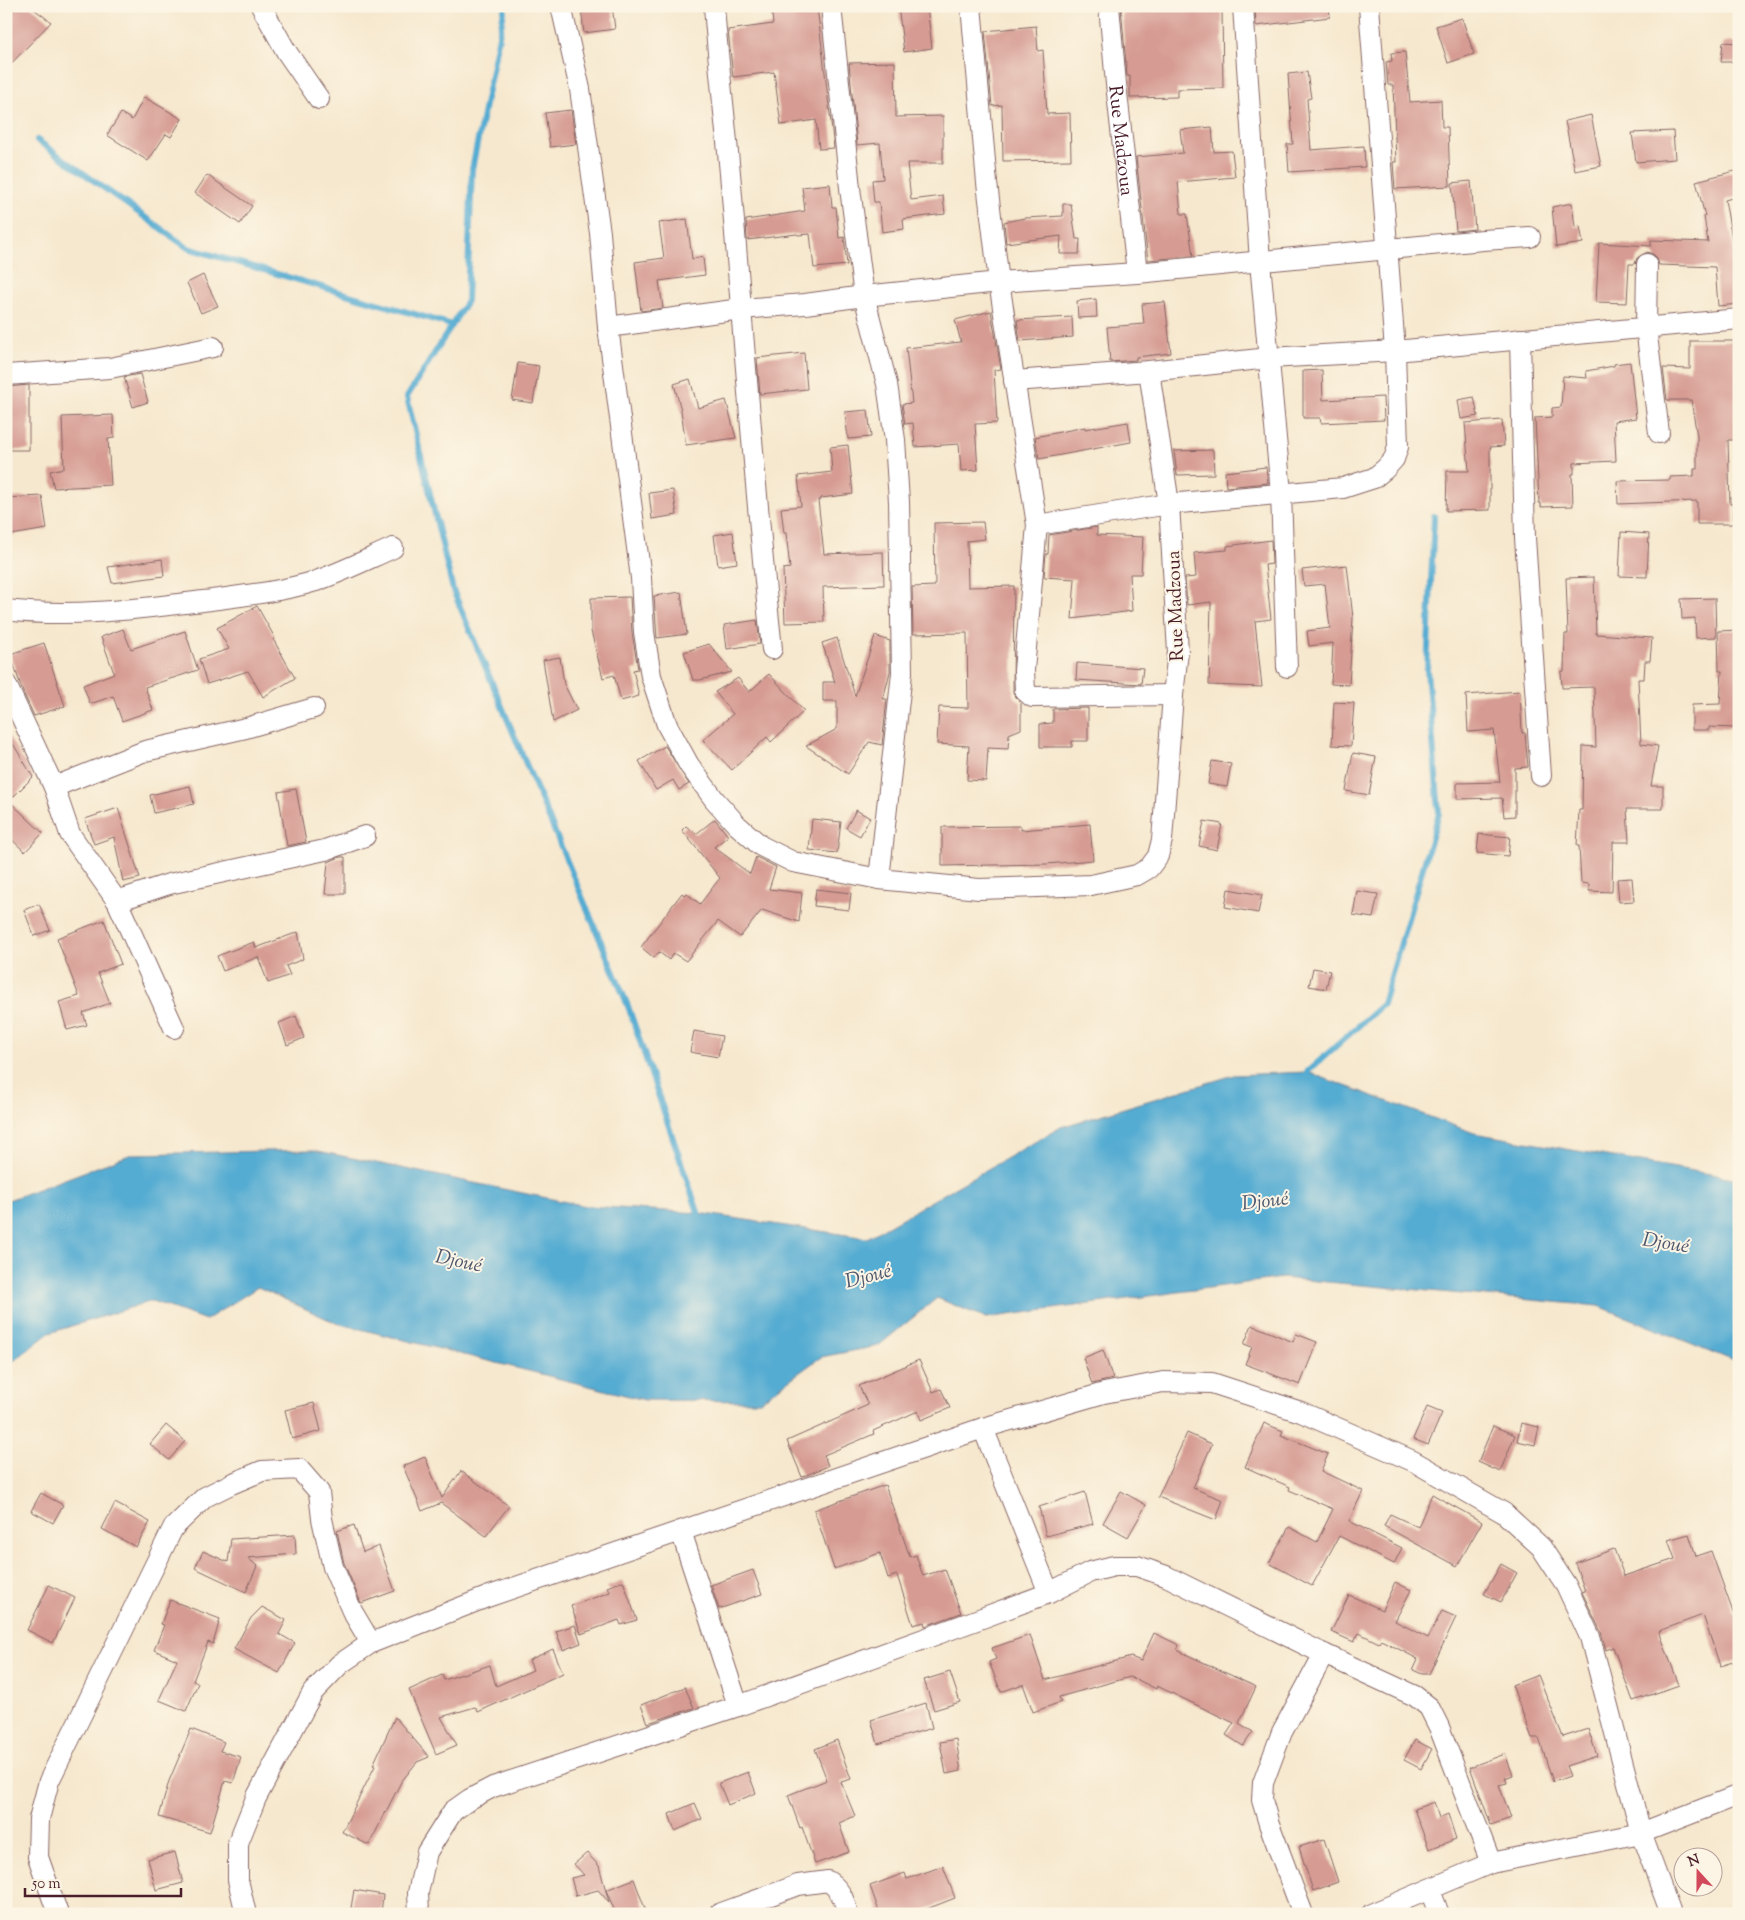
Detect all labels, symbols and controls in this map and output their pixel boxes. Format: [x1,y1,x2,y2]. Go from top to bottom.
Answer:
street label: Rue Madzoua [1100,84,1139,198]
street label: Rue Madzoua [1161,550,1192,662]
water label: Djoué [1240,1185,1290,1220]
water label: Djoué [1640,1226,1691,1262]
water label: Djoué [432,1243,485,1282]
water label: Djoué [842,1257,895,1298]
north arrow [1672,1848,1722,1898]
text: N [1685,1850,1703,1873]
scale bar [25,1865,181,1897]
text: 50 m [31,1874,61,1895]

